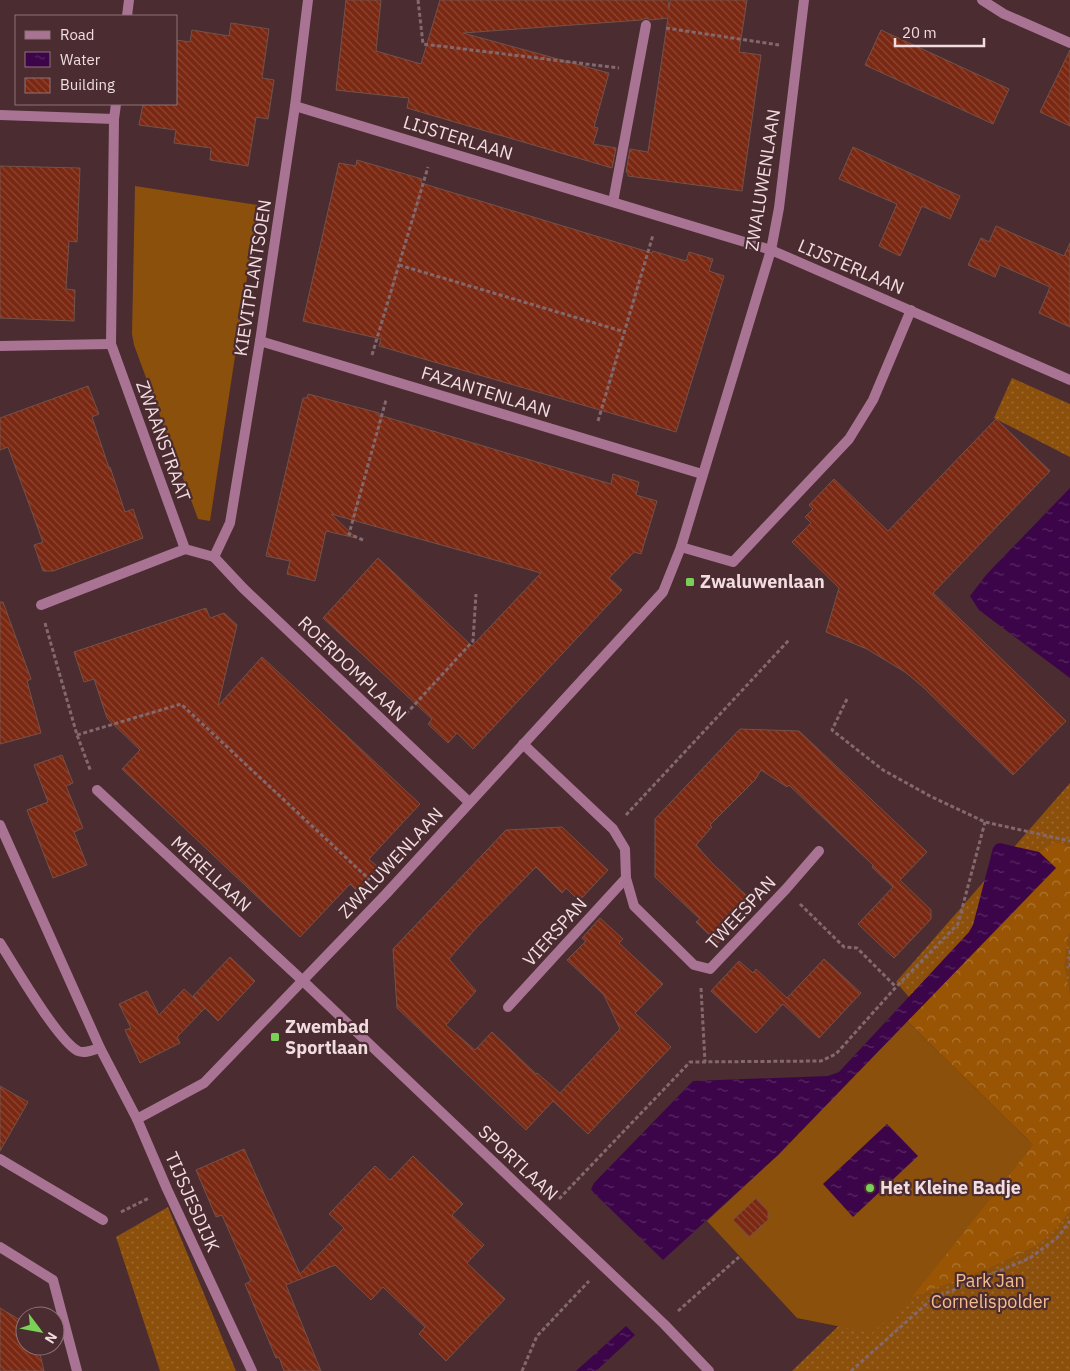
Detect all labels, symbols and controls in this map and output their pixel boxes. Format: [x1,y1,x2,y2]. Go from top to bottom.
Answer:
legend [15,15,178,105]
scale bar [895,15,984,47]
text: 20 m [902,23,937,42]
text: Road [60,25,95,44]
text: Water [60,50,101,69]
text: Building [60,75,115,94]
street label: ZWALUWENLAAN [740,107,785,253]
street label: LIJSTERLAAN [401,110,516,165]
street label: KIEVITPLANTSOEN [229,198,276,358]
street label: LIJSTERLAAN [795,234,908,299]
street label: FAZANTENLAAN [418,361,554,422]
street label: ZWAANSTRAAT [131,377,196,504]
place label: Zwaluwenlaan [700,570,825,593]
marker: Zwaluwenlaan [684,576,696,588]
street label: ROERDOMPLAAN [293,611,411,726]
street label: ZWALUWENLAAN [333,802,448,923]
street label: MERELLAAN [166,831,256,917]
street label: TWEESPAN [701,871,781,954]
street label: VIERSPAN [518,892,592,971]
place label: Zwembad Sportlaan [285,1015,369,1059]
marker: Zwembad Sportlaan [269,1031,281,1043]
street label: SPORTLAAN [474,1120,563,1205]
street label: TIJSJESDIJK [160,1148,225,1256]
place label: Het Kleine Badje [880,1176,1021,1199]
marker: Het Kleine Badje [864,1182,876,1194]
park label: Park Jan Cornelispolder [931,1269,1050,1313]
north arrow [15,1306,65,1356]
text: N [41,1329,61,1347]

